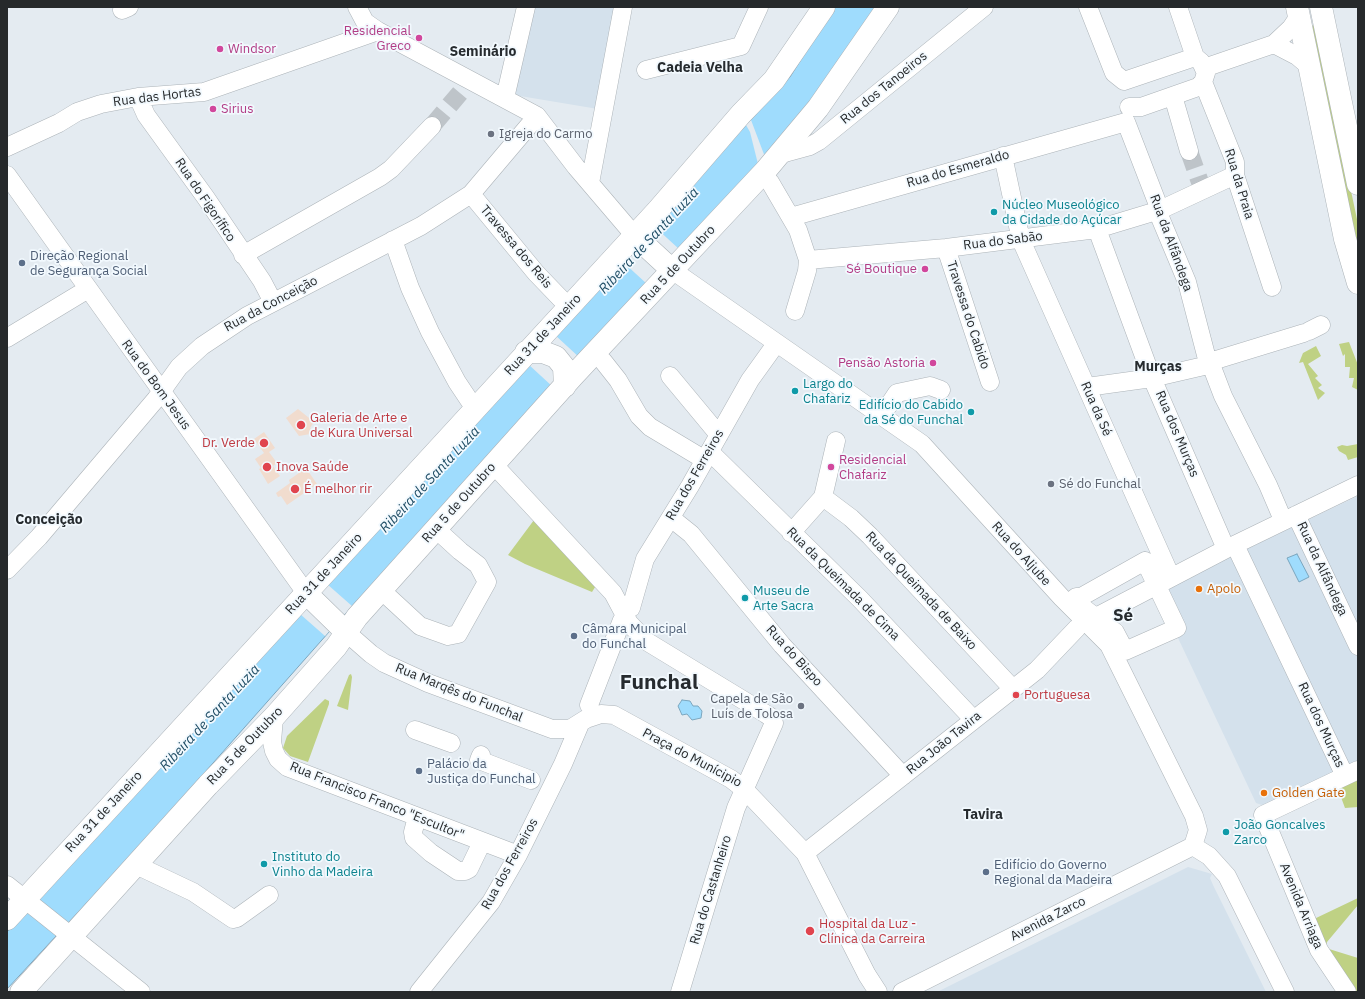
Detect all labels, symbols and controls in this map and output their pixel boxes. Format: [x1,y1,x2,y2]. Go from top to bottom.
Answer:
place label: Residencial Greco [344,23,411,54]
marker: Residencial Greco [414,33,424,43]
place label: Windsor [228,41,276,57]
marker: Windsor [215,44,225,54]
district label: Seminário [450,44,516,60]
street label: Rua dos Tanoeiros [838,48,930,128]
district label: Cadeia Velha [657,60,743,76]
street label: Rua das Hortas [112,84,202,110]
place label: Sirius [221,101,254,117]
marker: Sirius [208,104,218,114]
place label: Igreja do Carmo [499,126,592,142]
marker: Igreja do Carmo [486,129,496,139]
street label: Rua do Esmeraldo [905,147,1011,191]
street label: Rua da Praia [1221,147,1257,221]
street label: Rua do Figorífico [171,155,239,245]
water label: Ribeira de Santa Luzia [595,184,703,298]
street label: Rua da Alfândega [1146,192,1196,294]
place label: Núcleo Museológico da Cidade do Açúcar [1002,197,1121,228]
street label: Travessa dos Reis [477,202,555,292]
marker: Núcleo Museológico da Cidade do Açúcar [989,207,999,217]
street label: Rua 5 de Outubro [637,222,719,308]
street label: Rua do Sabão [962,228,1044,254]
place label: Direção Regional de Segurança Social [30,248,147,279]
marker: Direção Regional de Segurança Social [17,258,27,268]
street label: Travessa do Cabido [943,259,993,371]
place label: Sé Boutique [846,261,917,277]
marker: Sé Boutique [920,264,930,274]
street label: Rua da Conceição [222,273,320,335]
street label: Rua 31 de Janeiro [501,291,585,379]
street label: Rua do Bom Jesus [118,337,194,433]
place label: Pensão Astoria [838,355,925,371]
marker: Pensão Astoria [928,358,938,368]
district label: Murças [1134,359,1182,375]
place label: Largo do Chafariz [803,376,853,407]
street label: Rua da Sé [1077,379,1115,439]
marker: Largo do Chafariz [790,386,800,396]
street label: Rua dos Murças [1152,388,1202,480]
place label: Edifício do Cabido da Sé do Funchal [859,397,963,428]
marker: Edifício do Cabido da Sé do Funchal [966,407,976,417]
place label: Galeria de Arte e de Kura Universal [310,410,412,441]
marker: Galeria de Arte e de Kura Universal [295,419,307,431]
water label: Ribeira de Santa Luzia [376,423,484,537]
street label: Rua dos Ferreiros [663,427,727,523]
place label: Dr. Verde [202,435,255,451]
marker: Dr. Verde [258,437,270,449]
place label: Residencial Chafariz [839,452,906,483]
place label: Inova Saúde [276,459,349,475]
street label: Rua 5 de Outubro [419,460,499,546]
marker: Inova Saúde [261,461,273,473]
marker: Residencial Chafariz [826,462,836,472]
place label: Sé do Funchal [1059,476,1141,492]
marker: Sé do Funchal [1046,479,1056,489]
place label: É melhor rir [304,481,372,497]
marker: É melhor rir [289,483,301,495]
district label: Conceição [15,512,83,528]
street label: Rua do Aljube [988,519,1054,589]
street label: Rua da Alfândega [1293,519,1351,619]
street label: Rua da Queimada de Cima [783,524,903,644]
street label: Rua da Queimada de Baixo [862,529,980,653]
street label: Rua 31 de Janeiro [282,530,366,618]
place label: Apolo [1207,581,1241,597]
place label: Museu de Arte Sacra [753,583,814,614]
marker: Apolo [1194,584,1204,594]
marker: Museu de Arte Sacra [740,593,750,603]
district label: Sé [1113,606,1133,626]
place label: Câmara Municipal do Funchal [582,621,686,652]
street label: Rua do Bispo [763,622,825,690]
marker: Câmara Municipal do Funchal [569,631,579,641]
street label: Rua Marqês do Funchal [393,660,525,726]
water label: Ribeira de Santa Luzia [156,661,264,775]
district label: Funchal [620,670,698,696]
street label: Rua dos Murças [1294,680,1348,770]
place label: Portuguesa [1024,687,1090,703]
marker: Portuguesa [1011,690,1021,700]
place label: Capela de São Luís de Tolosa [710,691,793,722]
marker: Capela de São Luís de Tolosa [796,701,806,711]
street label: Rua 5 de Outubro [204,704,286,788]
street label: Rua João Tavira [904,708,984,778]
street label: Praça do Munícipio [640,725,744,791]
place label: Palácio da Justiça do Funchal [427,756,536,787]
street label: Rua Francisco Franco "Escultor" [288,759,466,843]
marker: Palácio da Justiça do Funchal [414,766,424,776]
street label: Rua 31 de Janeiro [62,768,146,856]
place label: Golden Gate [1272,785,1345,801]
marker: Golden Gate [1259,788,1269,798]
district label: Tavira [963,807,1003,823]
street label: Rua dos Ferreiros [478,816,542,912]
place label: João Goncalves Zarco [1234,817,1326,848]
marker: João Goncalves Zarco [1221,827,1231,837]
street label: Rua do Castanheiro [687,833,735,947]
place label: Instituto do Vinho da Madeira [272,849,373,880]
place label: Edifício do Governo Regional da Madeira [994,857,1112,888]
marker: Instituto do Vinho da Madeira [259,859,269,869]
street label: Avenida Arriaga [1276,861,1326,951]
marker: Edifício do Governo Regional da Madeira [981,867,991,877]
street label: Avenida Zarco [1008,893,1088,945]
place label: Hospital da Luz - Clínica da Carreira [819,916,925,947]
marker: Hospital da Luz - Clínica da Carreira [804,925,816,937]

